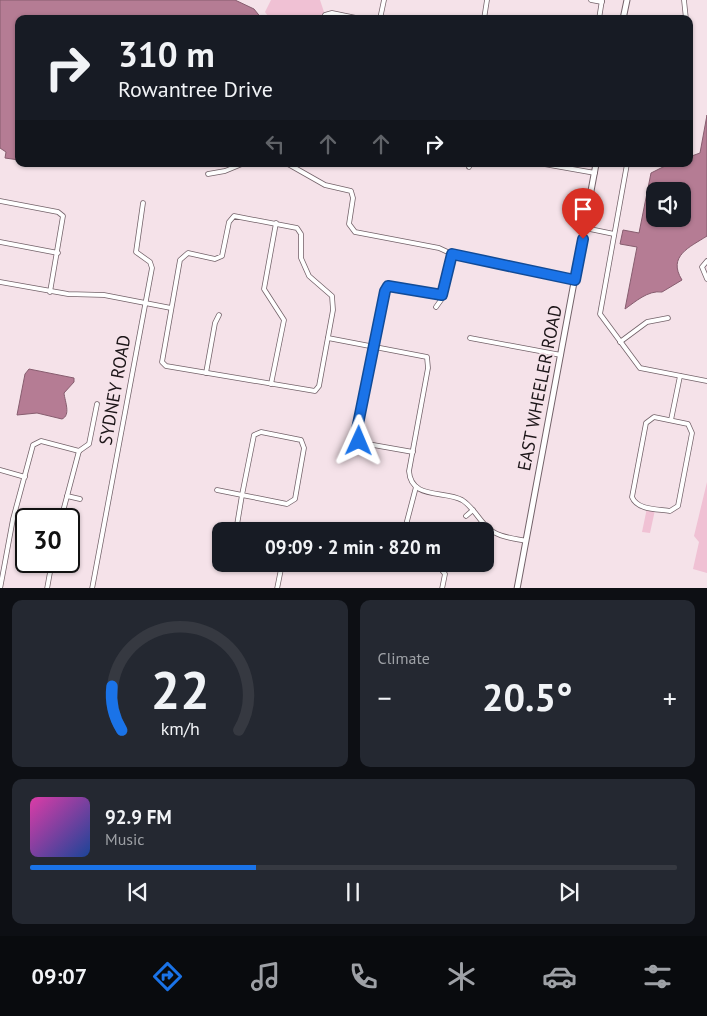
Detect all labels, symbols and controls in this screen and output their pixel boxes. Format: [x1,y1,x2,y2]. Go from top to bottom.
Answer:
text: 310 m [118,31,215,77]
icon: right [35,35,100,100]
text: Rowantree Drive [118,75,273,103]
icon: left [261,130,289,158]
icon: ahead [314,130,342,158]
icon: ahead [367,130,395,158]
icon: right [420,130,448,158]
map controls [646,182,691,227]
button: sound [646,182,691,227]
pin [562,188,604,239]
icon: arrive [569,195,597,223]
street label: EAST WHEELER ROAD [512,303,567,473]
street label: SYDNEY ROAD [93,333,136,447]
position arrow [332,414,384,466]
speed limit sign: 30 [15,508,80,573]
text: 09:09 · 2 min · 820 m [265,535,441,559]
text: Climate [378,648,430,668]
text: 22 [150,656,209,723]
text: 20.5° [482,672,573,721]
text: − [378,679,392,716]
text: + [663,679,677,716]
text: km/h [160,717,199,740]
text: 92.9 FM [105,805,172,829]
text: Music [105,829,145,849]
icon: previous [124,878,152,906]
icon: pause [339,878,367,906]
icon: next [555,878,583,906]
icon: directions [150,959,185,994]
icon: music [248,959,283,994]
icon: phone [346,959,381,994]
icon: climate [444,959,479,994]
icon: car [542,959,577,994]
icon: filters [640,959,675,994]
text: 09:07 [32,962,87,990]

